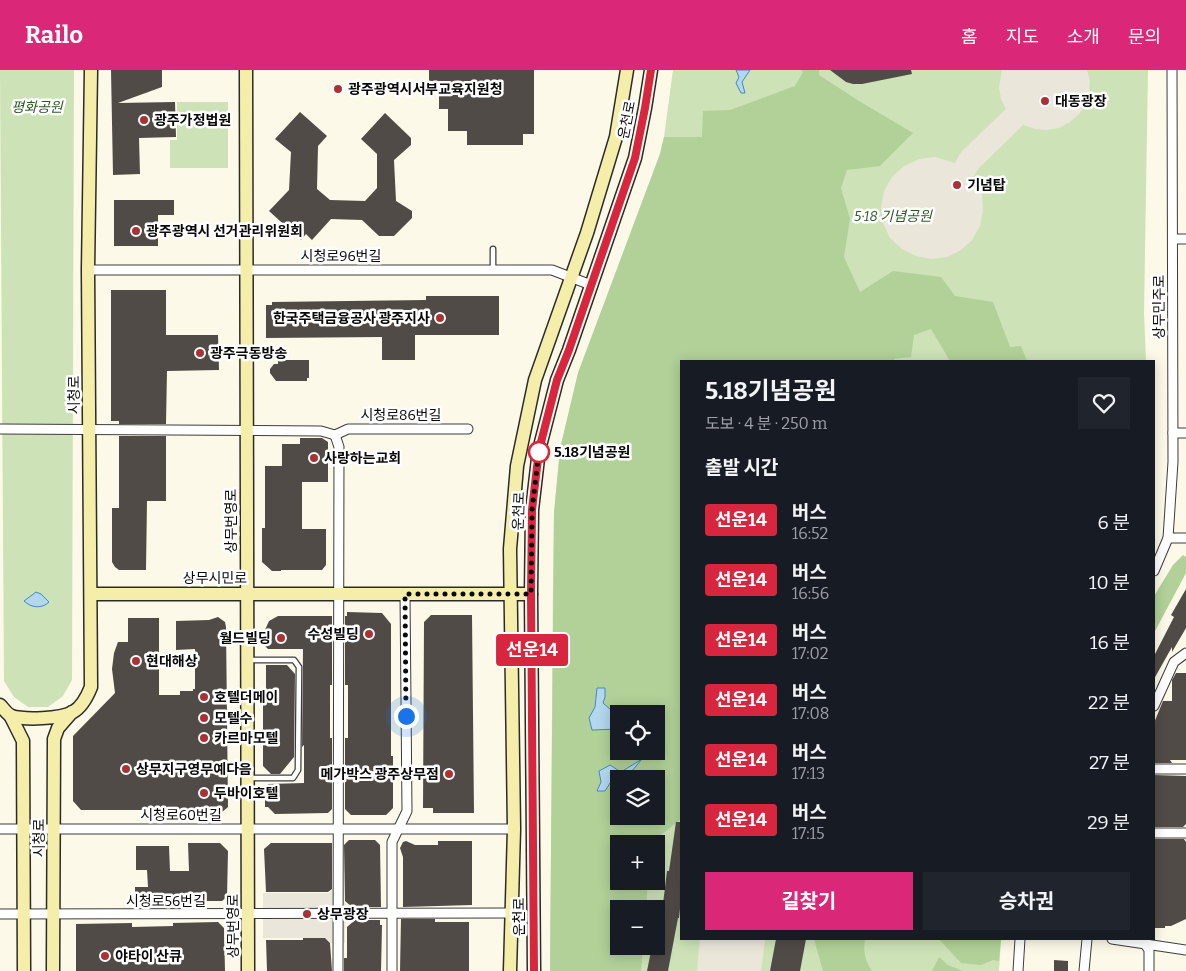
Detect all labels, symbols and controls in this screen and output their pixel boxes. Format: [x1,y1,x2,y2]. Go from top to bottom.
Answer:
text: Railo [25,21,83,49]
text: 홈 [961,26,978,48]
text: 지도 [1006,26,1039,48]
text: 소개 [1067,26,1100,48]
text: 문의 [1128,26,1161,48]
place label: 광주광역시서부교육지원청 [348,81,503,98]
marker: 광주광역시서부교육지원청 [332,83,344,95]
place label: 대동광장 [1055,93,1107,110]
marker: 대동광장 [1039,95,1051,107]
park label: 평화공원 [11,99,64,116]
street label: 운천로 [615,99,639,141]
place label: 광주가정법원 [154,112,231,129]
marker: 광주가정법원 [138,114,150,126]
place label: 기념탑 [967,177,1006,194]
marker: 기념탑 [951,179,963,191]
park label: 5·18 기념공원 [854,208,933,225]
place label: 광주광역시 선거관리위원회 [146,223,303,240]
marker: 광주광역시 선거관리위원회 [130,225,142,237]
street label: 시청로96번길 [301,248,381,265]
street label: 상무민주로 [1151,275,1168,339]
place label: 한국주택금융공사 광주지사 [273,310,430,327]
marker: 한국주택금융공사 광주지사 [434,312,446,324]
place label: 광주극동방송 [210,345,287,362]
marker: 광주극동방송 [194,347,206,359]
street label: 시청로 [66,376,83,414]
text: 5.18기념공원 [705,377,836,405]
button: heart [1078,377,1130,429]
street label: 시청로86번길 [360,407,442,424]
text: 도보 · 4 분 · 250 m [705,414,827,433]
marker: 5.18기념공원 [528,441,550,463]
place label: 5.18기념공원 [554,444,630,461]
place label: 사랑하는교회 [324,450,401,467]
marker: 사랑하는교회 [308,452,320,464]
text: 출발 시간 [705,456,778,479]
street label: 상무번영로 [223,489,240,553]
street label: 운천로 [510,491,528,531]
text: 버스 [792,501,827,524]
text: 선운14 [715,509,767,531]
text: 6 분 [1098,511,1130,534]
text: 16:52 [792,524,828,543]
text: 버스 [792,561,827,584]
text: 선운14 [715,569,767,591]
street label: 상무시민로 [183,570,247,587]
text: 10 분 [1089,571,1130,594]
text: 16:56 [792,584,829,603]
text: 버스 [792,621,827,644]
place label: 수성빌딩 [307,626,359,643]
marker: 수성빌딩 [363,628,375,640]
text: 선운14 [715,629,767,651]
place label: 월드빌딩 [219,630,271,647]
text: 16 분 [1090,631,1130,654]
marker: 월드빌딩 [275,632,287,644]
line badge: 선운14 [497,634,567,666]
text: 선운14 [506,639,558,661]
text: 17:02 [792,644,829,663]
place label: 현대해상 [146,653,198,670]
marker: 현대해상 [130,655,142,667]
text: 버스 [792,681,827,704]
place label: 호텔더메이 [214,689,278,706]
text: 선운14 [715,689,767,711]
marker: 호텔더메이 [198,691,210,703]
text: 22 분 [1088,691,1130,714]
your location [394,704,419,729]
text: 17:08 [792,704,829,723]
map controls [610,705,665,955]
button: locate [610,705,665,760]
place label: 모텔수 [214,710,253,727]
marker: 모텔수 [198,712,210,724]
place label: 카르마모텔 [214,730,279,747]
marker: 카르마모텔 [198,732,210,744]
text: 버스 [792,741,827,764]
text: 선운14 [715,749,767,771]
text: 27 분 [1089,751,1130,774]
place label: 상무지구영무예다음 [136,761,252,778]
marker: 상무지구영무예다음 [120,763,132,775]
text: 17:13 [792,764,825,783]
place label: 메가박스 광주상무점 [321,766,439,783]
marker: 메가박스 광주상무점 [443,768,455,780]
button: layers [610,770,665,825]
place label: 두바이호텔 [214,785,279,802]
marker: 두바이호텔 [198,787,210,799]
text: 버스 [792,801,827,824]
street label: 시청로60번길 [140,807,222,824]
text: 선운14 [715,809,767,831]
text: 29 분 [1087,811,1130,834]
street label: 시청로 [31,819,48,857]
text: 17:15 [792,824,825,843]
button: + [610,835,665,890]
button: 길찾기 [705,872,913,930]
button: 승차권 [923,872,1130,930]
street label: 시청로56번길 [126,893,206,910]
street label: 상무번영로 [225,894,242,958]
street label: 운천로 [511,898,528,936]
button: − [610,900,665,955]
place label: 상무광장 [317,906,369,923]
marker: 상무광장 [301,908,313,920]
place label: 야타이 산큐 [115,948,182,965]
marker: 야타이 산큐 [99,950,111,962]

